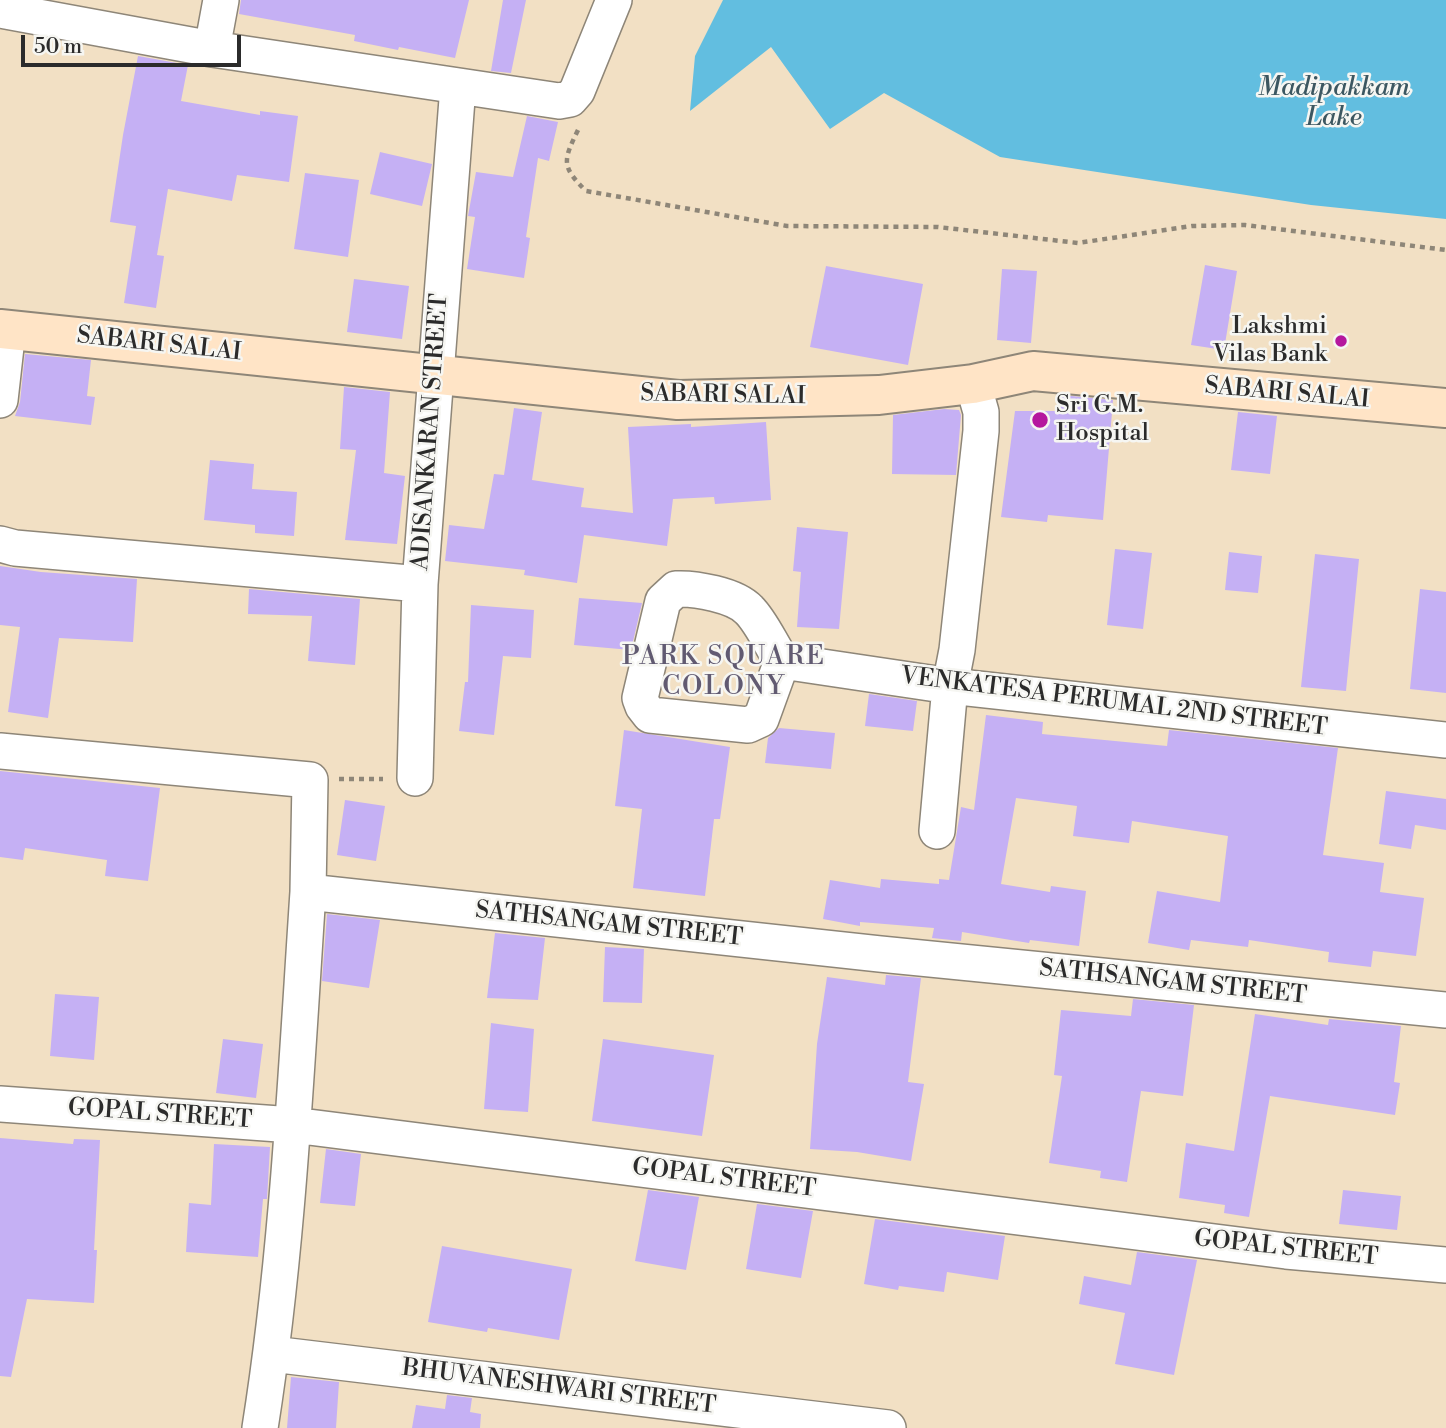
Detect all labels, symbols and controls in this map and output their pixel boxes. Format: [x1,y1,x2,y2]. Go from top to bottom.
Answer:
scale bar [24,21,245,65]
text: 50 m [34,34,82,60]
water label: Madipakkam Lake [1258,73,1410,134]
street label: ADISANKARAN STREET [407,293,455,571]
place label: Lakshmi Vilas Bank [1213,313,1327,369]
street label: SABARI SALAI [75,322,243,368]
marker: Lakshmi Vilas Bank [1333,333,1349,349]
street label: SABARI SALAI [1203,372,1371,416]
street label: SABARI SALAI [640,380,806,412]
place label: Sri G.M. Hospital [1056,392,1149,448]
marker: Sri G.M. Hospital [1030,410,1050,430]
district label: PARK SQUARE COLONY [623,642,825,704]
street label: VENKATESA PERUMAL 2ND STREET [899,663,1329,743]
street label: SATHSANGAM STREET [474,897,744,953]
street label: SATHSANGAM STREET [1038,955,1308,1011]
street label: GOPAL STREET [67,1094,253,1136]
street label: GOPAL STREET [631,1153,817,1205]
street label: GOPAL STREET [1193,1225,1379,1273]
street label: BHUVANESHWARI STREET [401,1354,717,1422]

